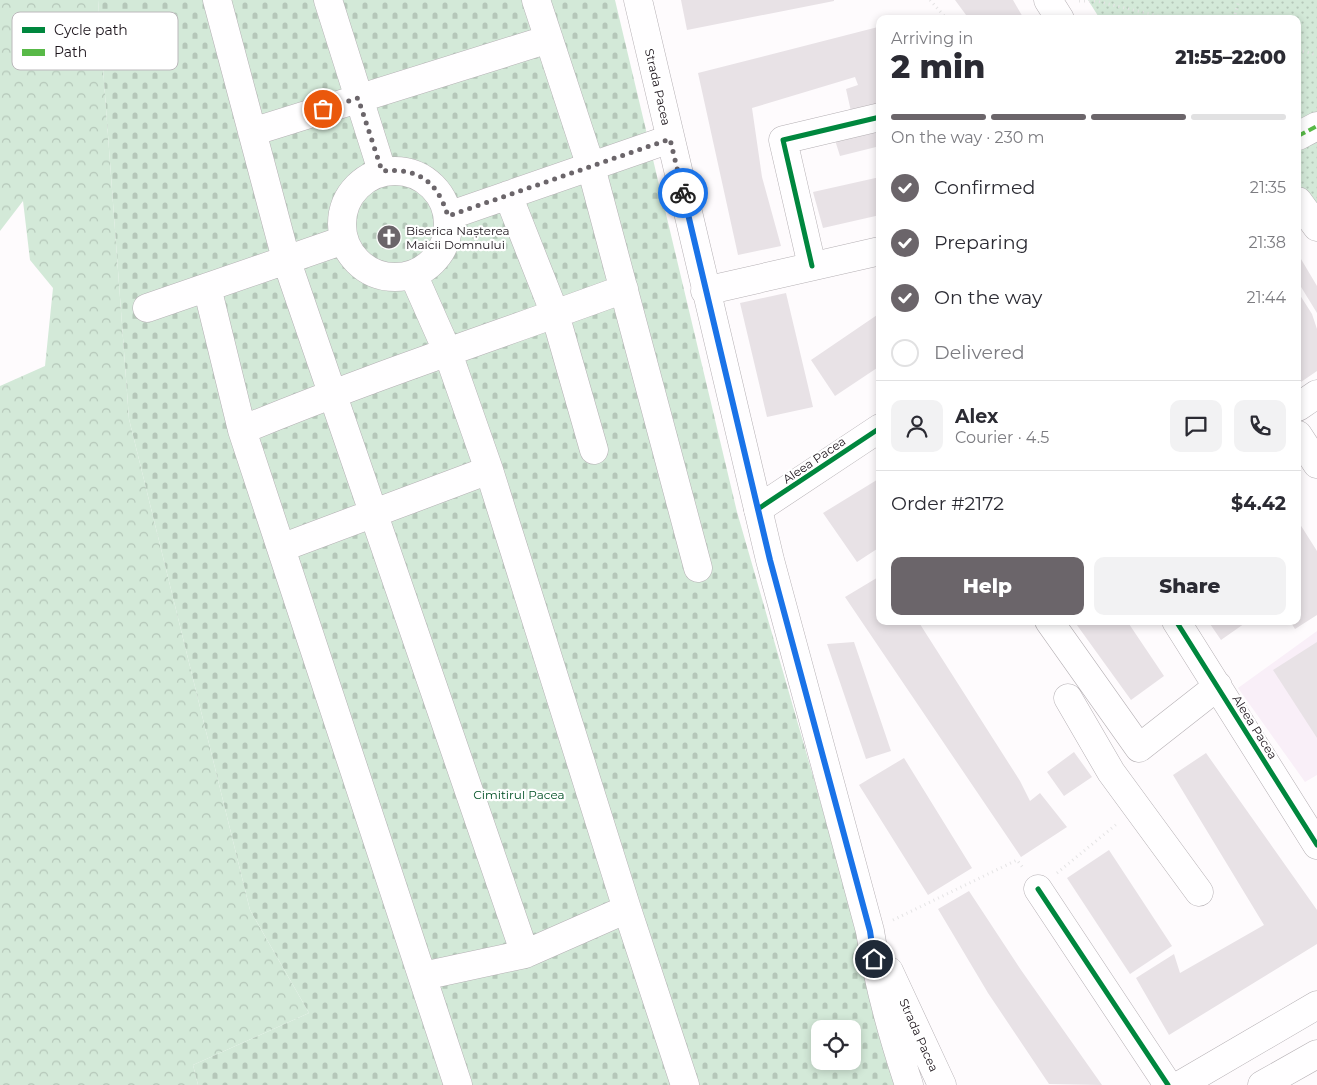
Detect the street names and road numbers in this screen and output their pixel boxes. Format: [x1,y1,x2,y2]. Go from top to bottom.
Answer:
street label: Strada Pacea [642,47,674,127]
street label: Aleea Pacea [780,433,848,487]
street label: Aleea Pacea [1229,692,1281,762]
street label: Strada Pacea [896,996,942,1074]

